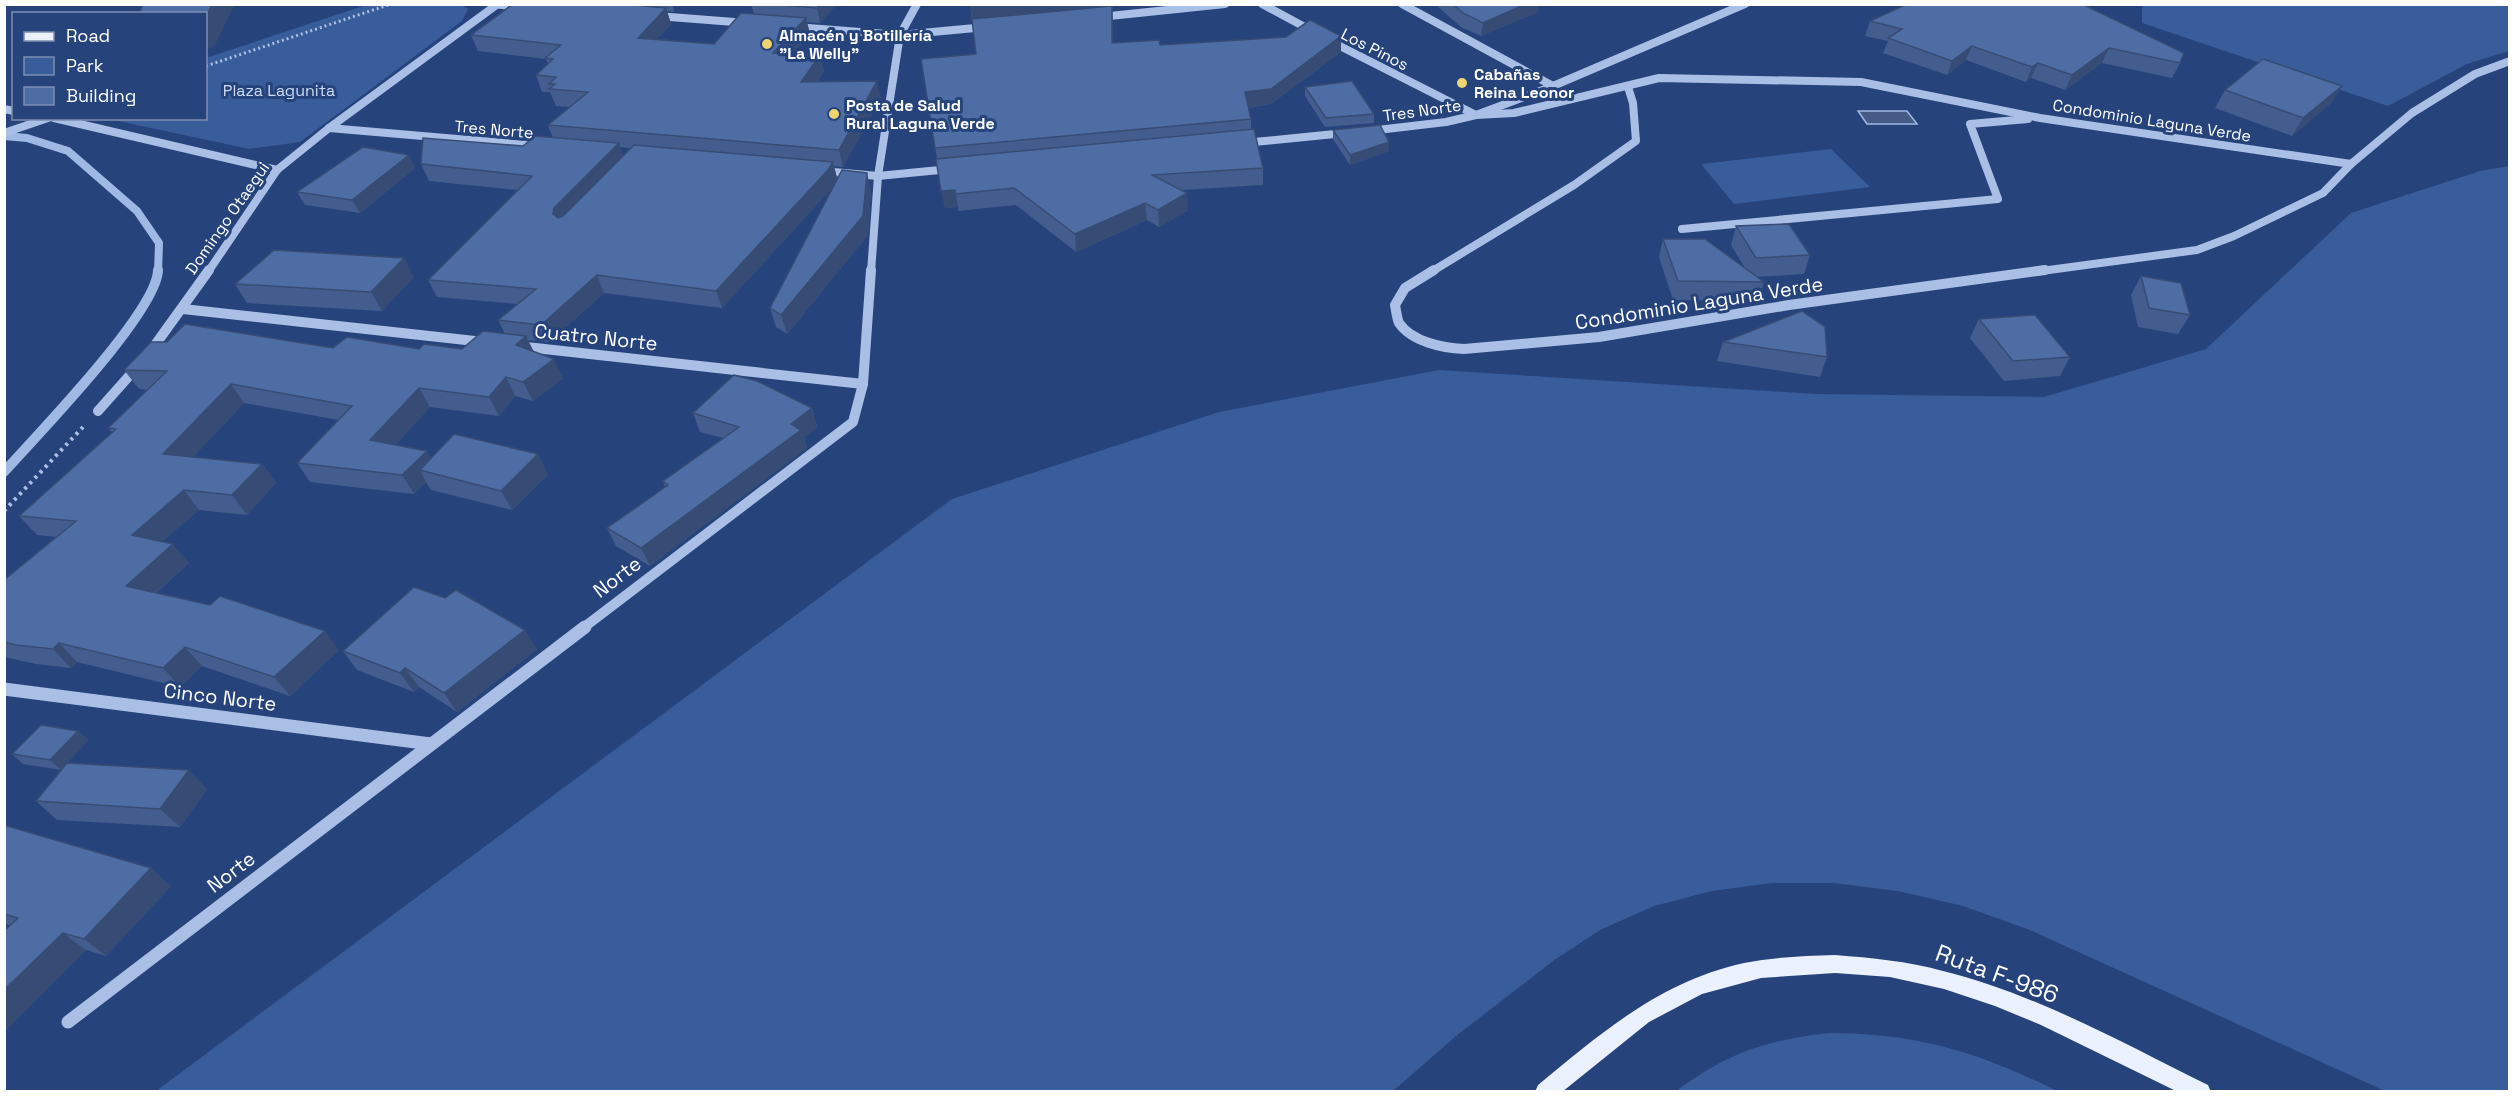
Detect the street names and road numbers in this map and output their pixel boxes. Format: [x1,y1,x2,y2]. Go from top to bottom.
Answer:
street label: Los Pinos [1338,24,1412,75]
street label: Condominio Laguna Verde [2051,94,2253,147]
street label: Tres Norte [1381,95,1463,126]
street label: Tres Norte [454,116,534,143]
street label: Domingo Otaegui [181,158,274,279]
street label: Condominio Laguna Verde [1573,271,1825,335]
street label: Cuatro Norte [533,318,659,356]
street label: Norte [588,550,646,604]
street label: Cinco Norte [162,677,278,717]
street label: Norte [202,845,260,899]
street label: Ruta F-986 [1931,937,2063,1010]

